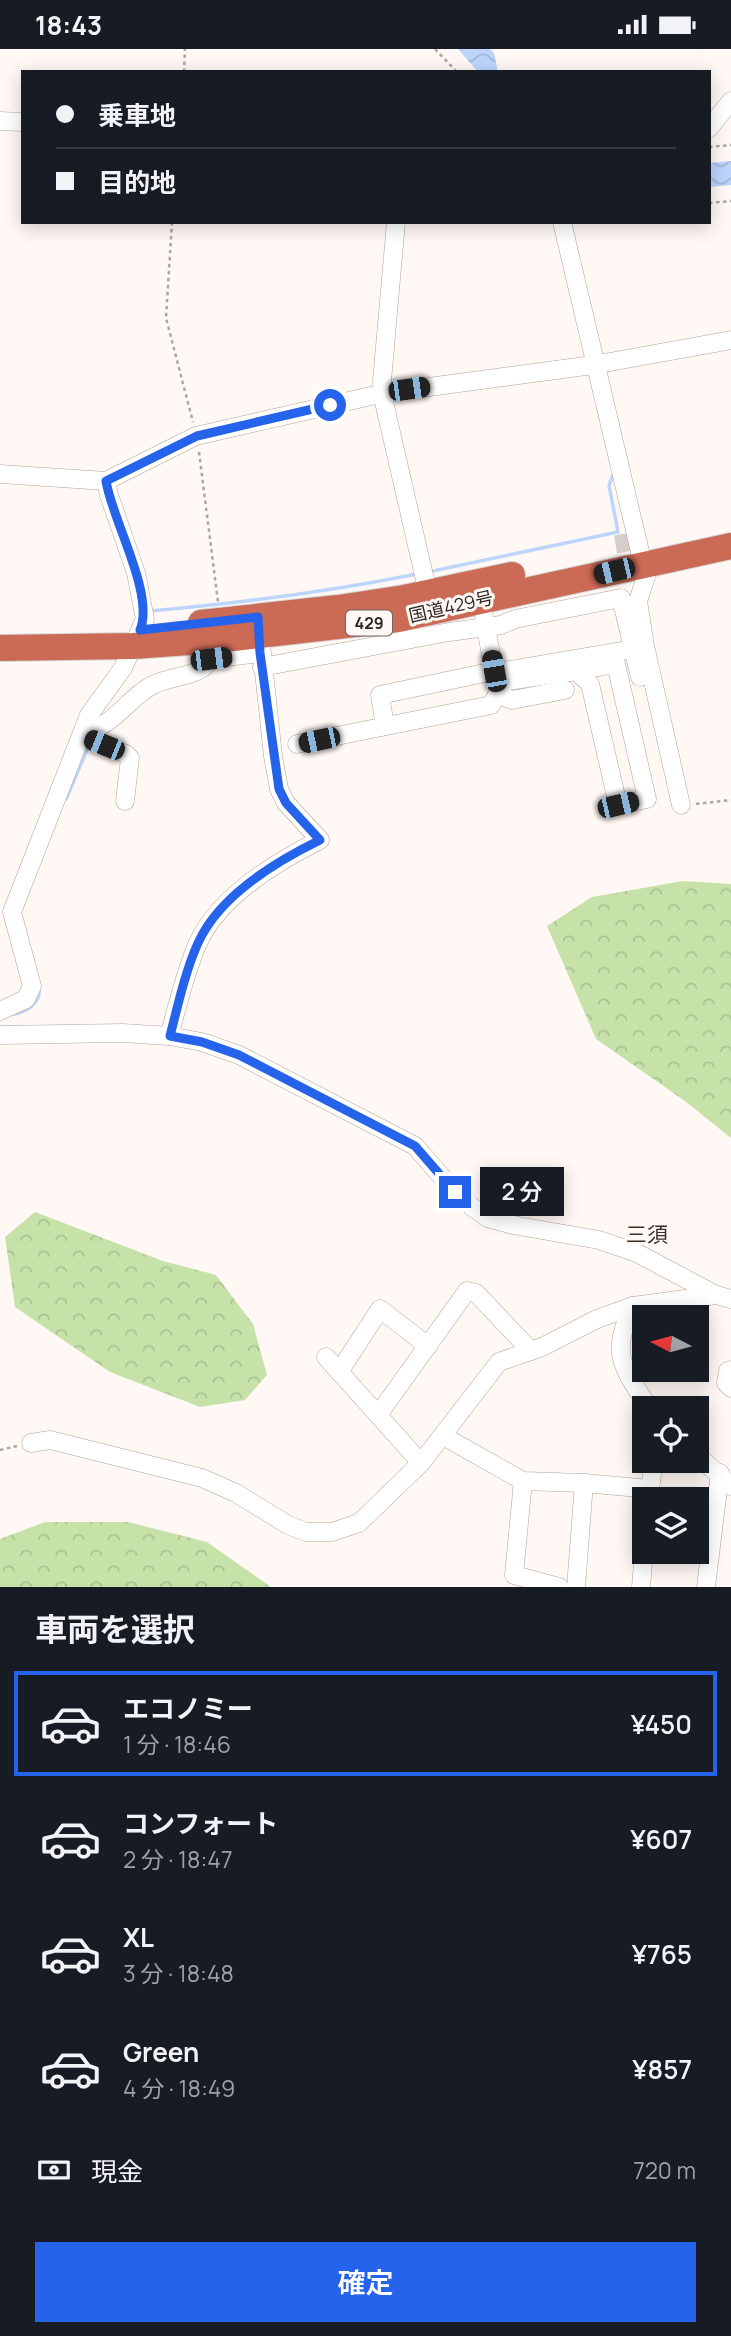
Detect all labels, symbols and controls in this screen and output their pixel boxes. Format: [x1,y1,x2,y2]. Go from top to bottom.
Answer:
text: 18:43 [35,7,102,43]
text: 乗車地 [98,97,176,133]
text: 目的地 [98,164,176,200]
car [387,376,432,402]
route start [314,389,346,421]
car [592,556,637,586]
street label: 国道429号 [406,585,495,627]
road number: 429 [346,611,392,635]
car [189,646,234,672]
car [481,648,508,694]
car [297,725,342,755]
car [81,727,128,763]
car [596,790,641,820]
callout: 2 分 [480,1167,564,1217]
text: 2 分 [501,1175,543,1207]
route end [439,1176,471,1208]
district label: 三須 [626,1220,668,1248]
north arrow [632,1305,709,1383]
map controls [632,1305,709,1564]
button: locate [632,1396,709,1473]
button: layers [632,1487,709,1564]
text: 車両を選択 [35,1607,195,1651]
text: エコノミー [123,1690,253,1726]
icon: car [39,1692,102,1755]
text: ¥450 [631,1706,692,1742]
text: 1 分 · 18:46 [123,1728,231,1760]
text: コンフォート [123,1805,278,1841]
icon: car [39,1807,102,1870]
text: ¥607 [630,1821,692,1857]
text: 2 分 · 18:47 [123,1843,232,1875]
text: XL [123,1919,154,1955]
icon: car [39,1922,102,1985]
text: ¥765 [632,1936,692,1972]
text: 3 分 · 18:48 [123,1957,234,1989]
text: Green [123,2034,199,2070]
icon: car [39,2037,102,2100]
text: ¥857 [632,2051,692,2087]
text: 4 分 · 18:49 [123,2072,235,2104]
icon: cash [35,2151,73,2189]
text: 現金 [91,2153,143,2189]
text: 720 m [633,2154,696,2186]
button: 確定 [35,2242,696,2322]

